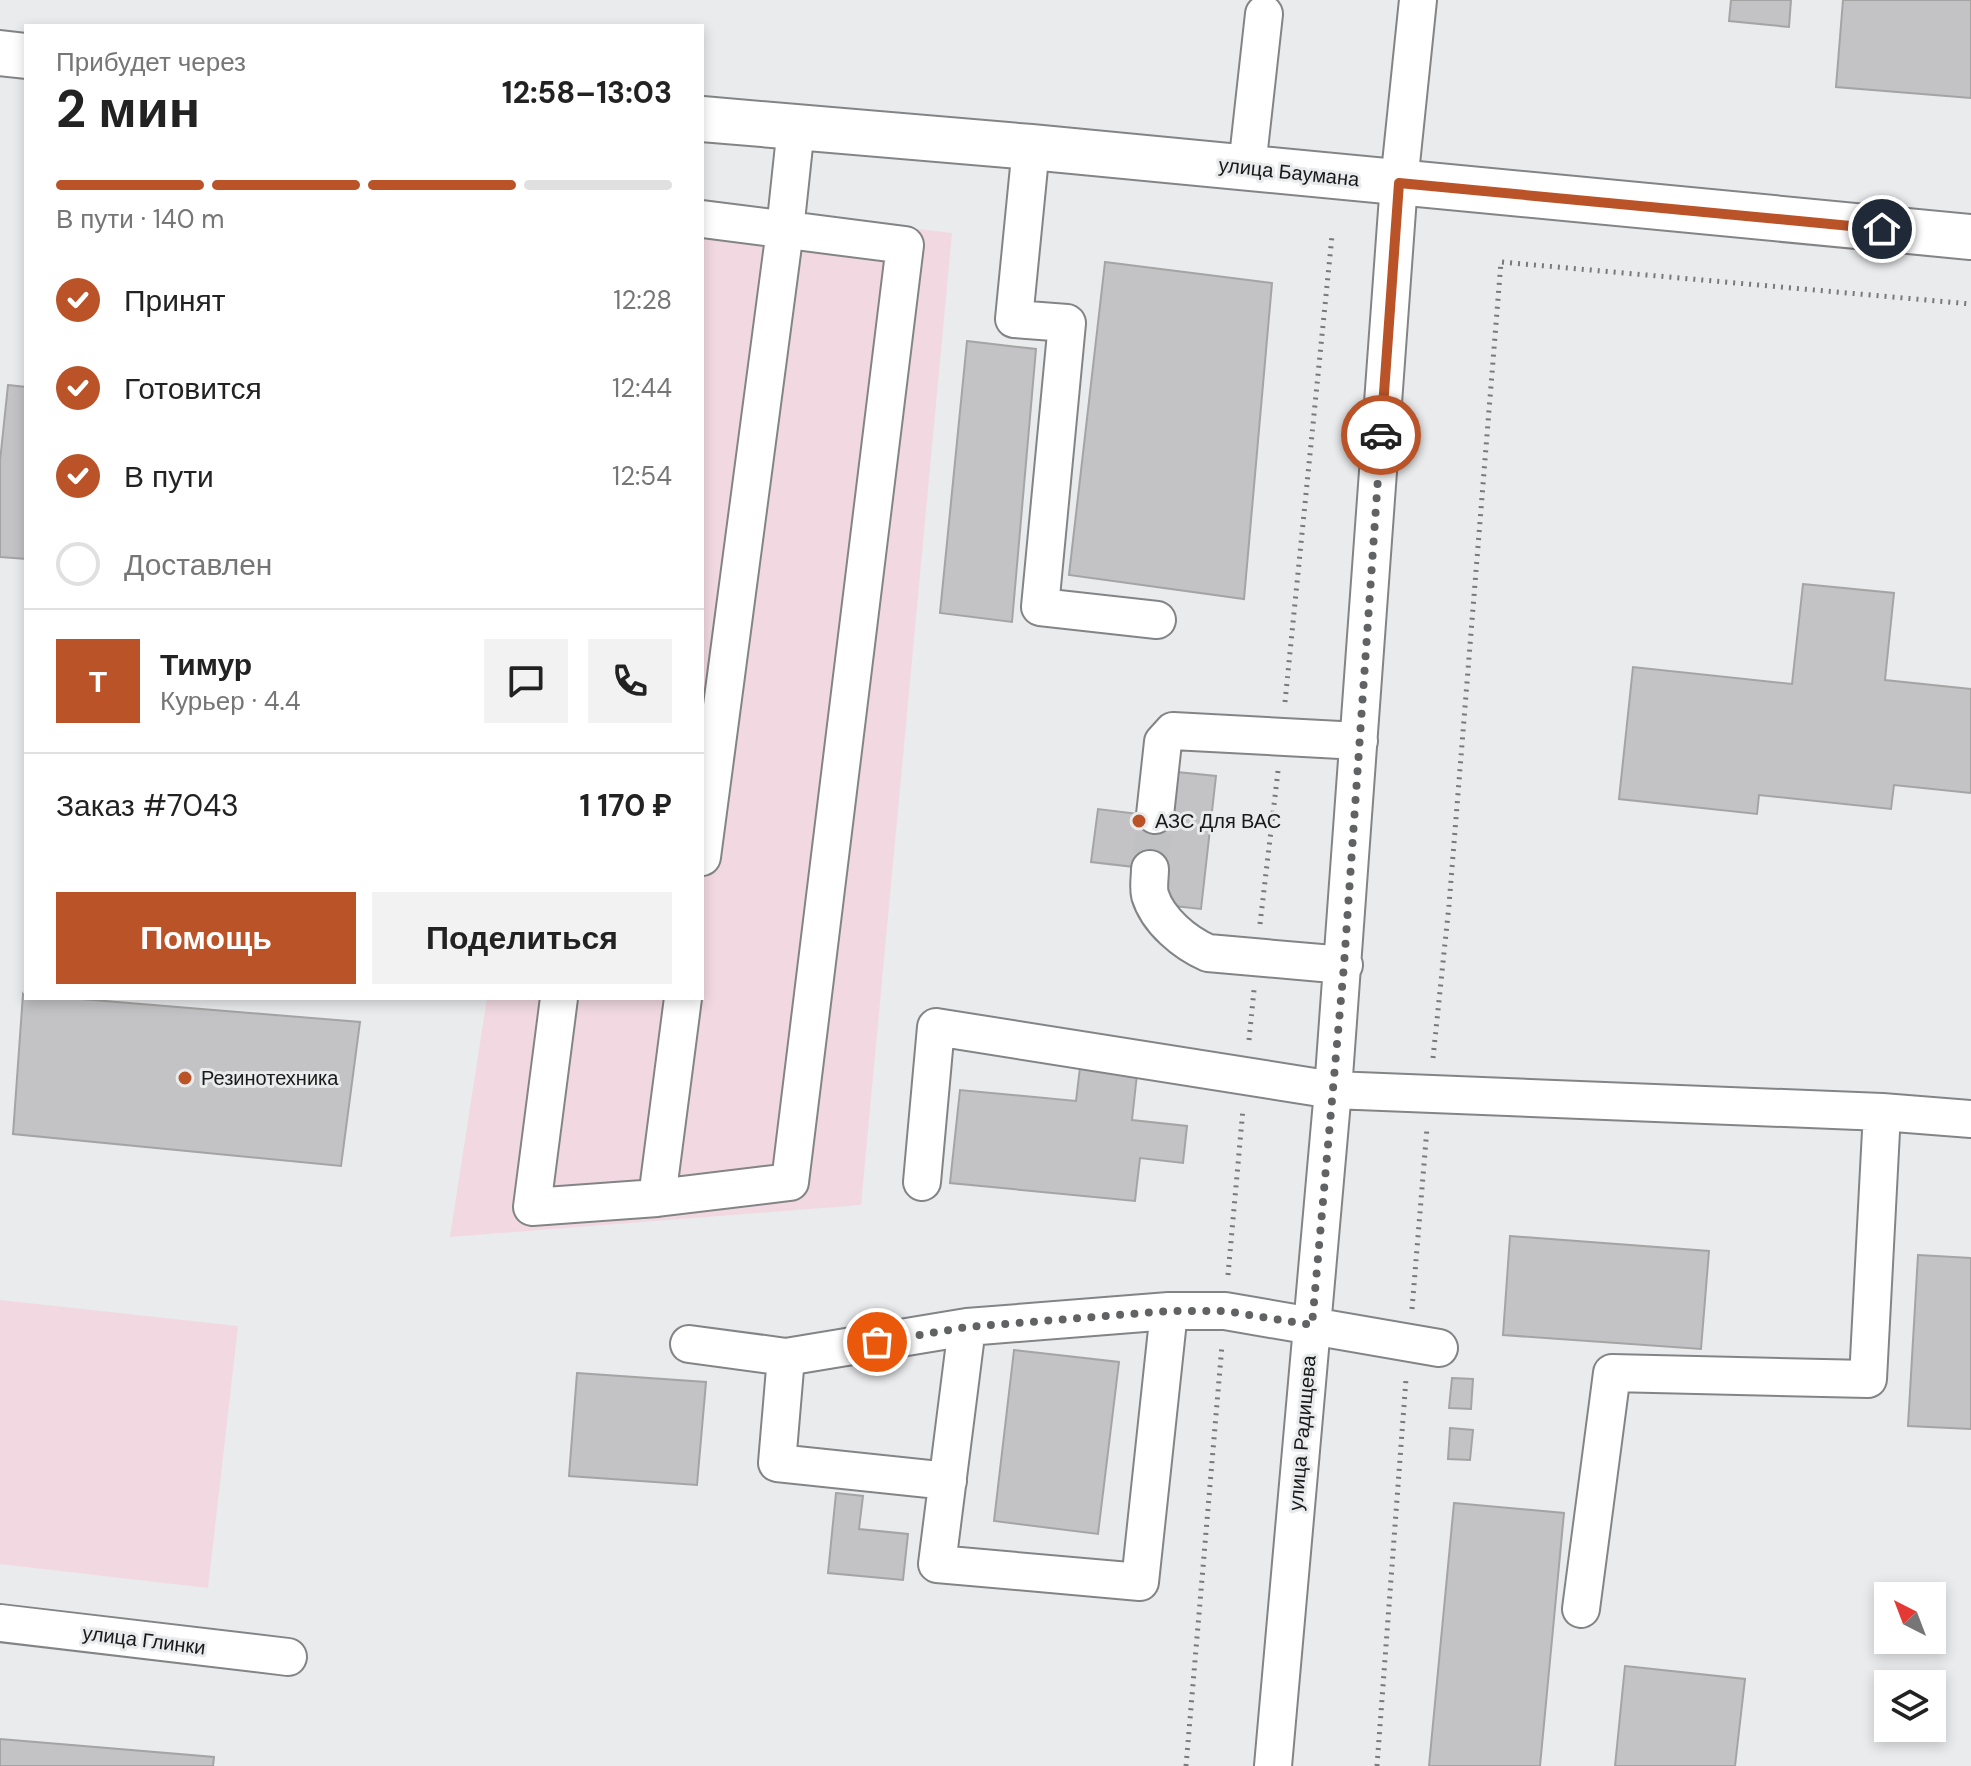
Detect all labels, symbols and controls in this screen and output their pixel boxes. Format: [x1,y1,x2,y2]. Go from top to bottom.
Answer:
text: Прибудет через [56,45,246,79]
text: 12:58–13:03 [502,73,672,112]
text: 2 мин [56,75,200,143]
street label: улица Баумана [1217,152,1361,192]
pin [1848,195,1916,263]
text: В пути · 140 m [56,202,225,236]
icon: home [1860,207,1904,251]
icon: check [56,278,100,322]
text: Принят [124,281,226,320]
text: 12:28 [613,283,672,317]
icon: check [56,366,100,410]
text: Готовится [124,369,262,408]
text: 12:44 [612,371,672,405]
courier [1341,395,1421,475]
icon: car [1359,413,1403,457]
icon: check [56,454,100,498]
text: В пути [124,457,214,496]
text: 12:54 [612,459,672,493]
text: Доставлен [124,545,272,584]
button: chat [484,639,568,723]
button: phone [588,639,672,723]
text: Тимур [160,645,252,684]
text: Т [89,662,107,701]
text: Курьер · 4.4 [160,684,300,718]
text: Заказ #7043 [56,786,239,825]
text: 1 170 ₽ [579,786,672,825]
place label: АЗС Для ВАС [1155,808,1281,834]
marker: АЗС Для ВАС [1130,812,1148,830]
button: Помощь [56,892,356,984]
button: Поделиться [372,892,672,984]
place label: Резинотехника [201,1065,339,1091]
marker: Резинотехника [176,1069,194,1087]
pin [843,1308,911,1376]
icon: bag [855,1320,899,1364]
street label: улица Радищева [1282,1353,1322,1512]
north arrow [1874,1582,1946,1654]
map controls [1874,1582,1946,1742]
street label: улица Глинки [81,1620,207,1660]
button: layers [1874,1670,1946,1742]

